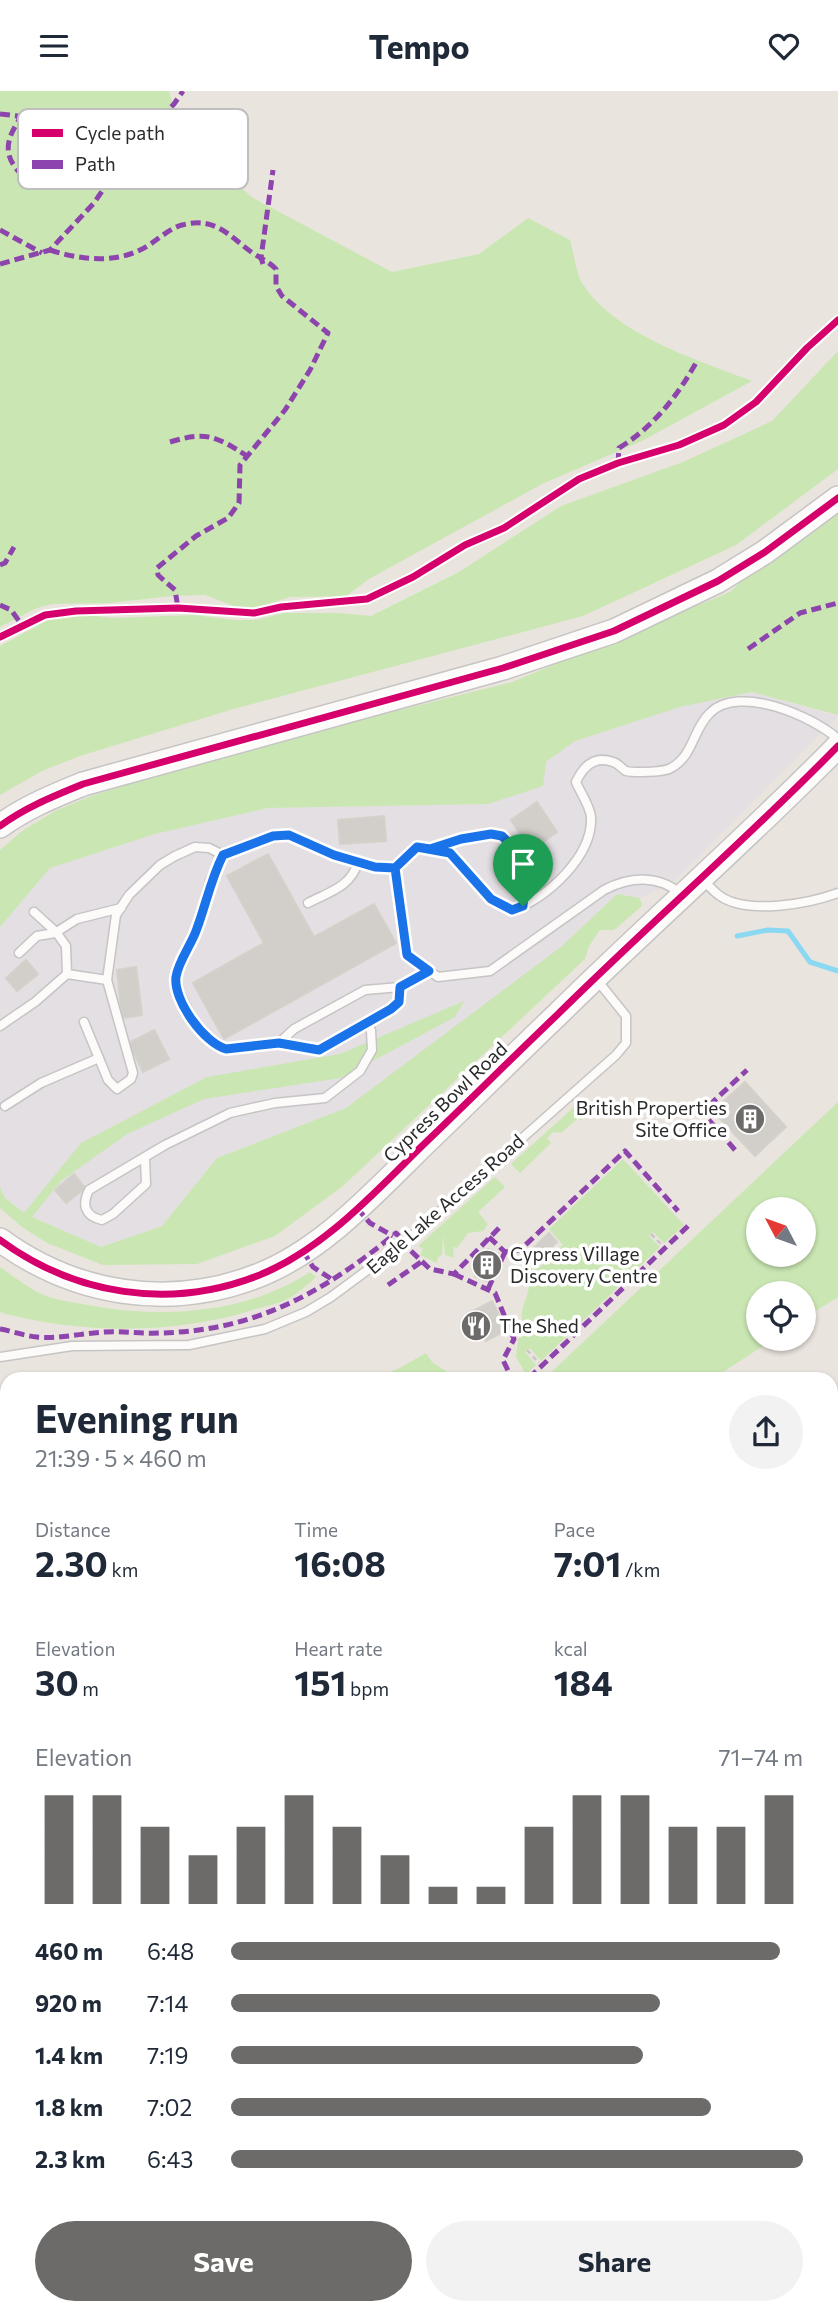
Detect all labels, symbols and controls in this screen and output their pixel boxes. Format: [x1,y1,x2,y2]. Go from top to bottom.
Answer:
text: Tempo [368,26,470,66]
icon: menu [35,27,73,65]
icon: heart [765,27,803,65]
legend [18,109,248,189]
text: Cycle path [75,121,165,144]
text: Path [75,152,116,175]
pin [493,834,553,906]
icon: arrive [504,845,542,883]
street label: Cypress Bowl Road [378,1037,511,1167]
place label: British Properties Site Office [576,1096,727,1141]
building icon: British Properties Site Office [733,1102,767,1136]
street label: Eagle Lake Access Road [361,1129,528,1278]
north arrow [746,1197,816,1267]
map controls [746,1197,816,1351]
place label: Cypress Village Discovery Centre [510,1242,657,1287]
building icon: Cypress Village Discovery Centre [470,1248,504,1282]
button: locate [746,1281,816,1351]
restaurant icon: The Shed [459,1309,493,1343]
place label: The Shed [499,1314,579,1337]
text: Evening run [35,1394,239,1441]
button: share [729,1395,803,1469]
text: 21:39 · 5 × 460 m [35,1444,207,1472]
text: Distance [35,1518,111,1541]
text: Time [294,1518,338,1541]
text: Pace [554,1518,595,1541]
text: 2.30 [35,1541,108,1584]
text: 16:08 [294,1541,386,1584]
text: 7:01 [554,1541,621,1584]
text: km [108,1558,138,1581]
text: /km [621,1558,660,1581]
text: Elevation [35,1637,115,1660]
text: Heart rate [294,1637,383,1660]
text: kcal [554,1637,588,1660]
text: 30 [35,1660,79,1703]
text: 151 [294,1660,346,1703]
text: 184 [554,1660,613,1703]
text: m [79,1677,99,1700]
text: bpm [346,1677,389,1700]
text: Elevation [35,1743,132,1771]
text: 71–74 m [718,1743,803,1771]
text: 460 m [35,1937,103,1965]
text: 6:48 [147,1937,194,1965]
text: 920 m [35,1989,102,2017]
text: 7:14 [147,1989,188,2017]
text: 1.4 km [35,2041,103,2069]
text: 7:19 [147,2041,188,2069]
text: 1.8 km [35,2093,103,2121]
text: 7:02 [147,2093,192,2121]
text: 2.3 km [35,2145,105,2173]
text: 6:43 [147,2145,193,2173]
button: Save [35,2221,412,2301]
button: Share [426,2221,803,2301]

